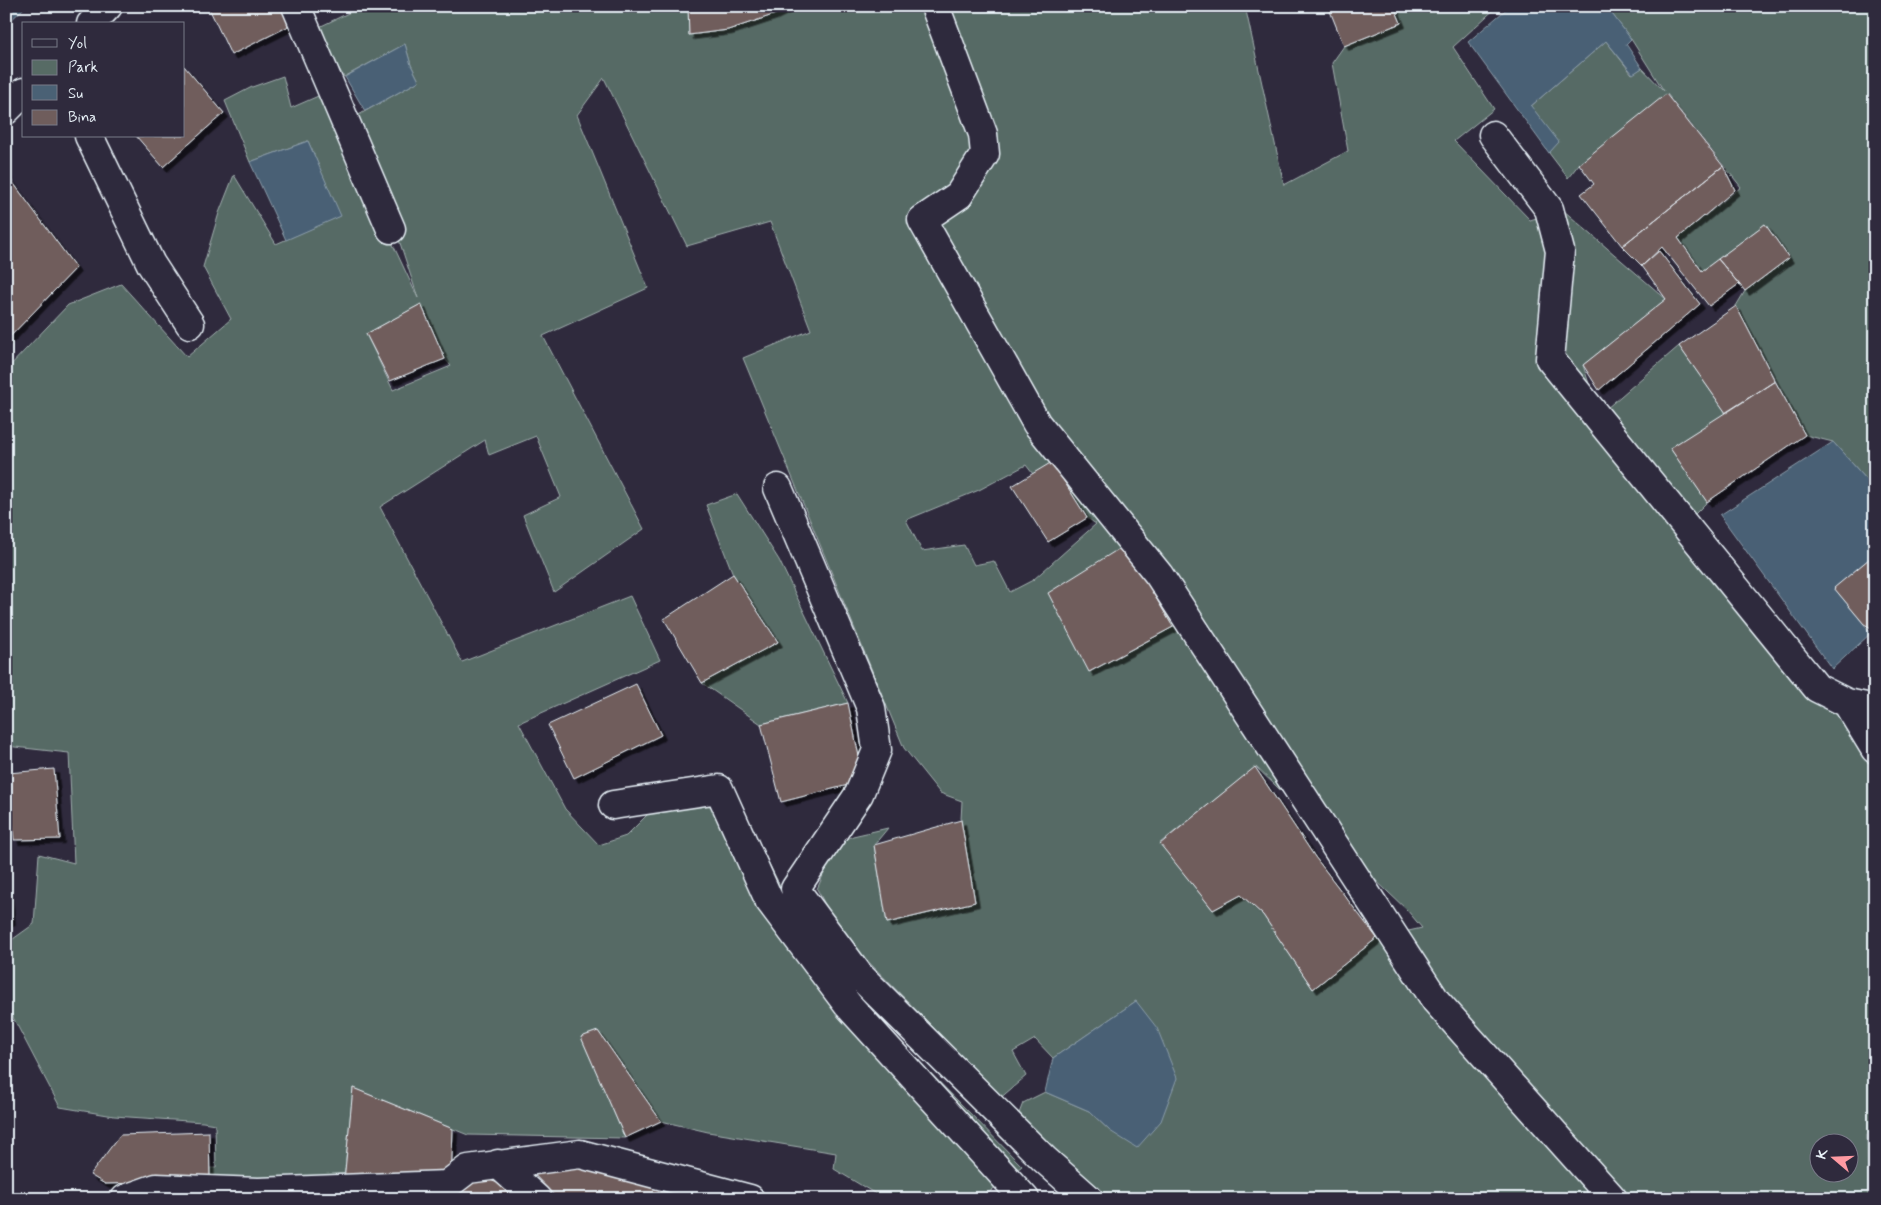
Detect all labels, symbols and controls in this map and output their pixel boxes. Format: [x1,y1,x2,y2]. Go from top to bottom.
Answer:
legend [22,22,185,138]
text: Yol [68,34,87,54]
text: Park [68,58,98,78]
text: Su [68,84,83,104]
text: Bina [68,108,96,128]
north arrow [1808,1132,1858,1182]
text: K [1813,1145,1833,1162]

